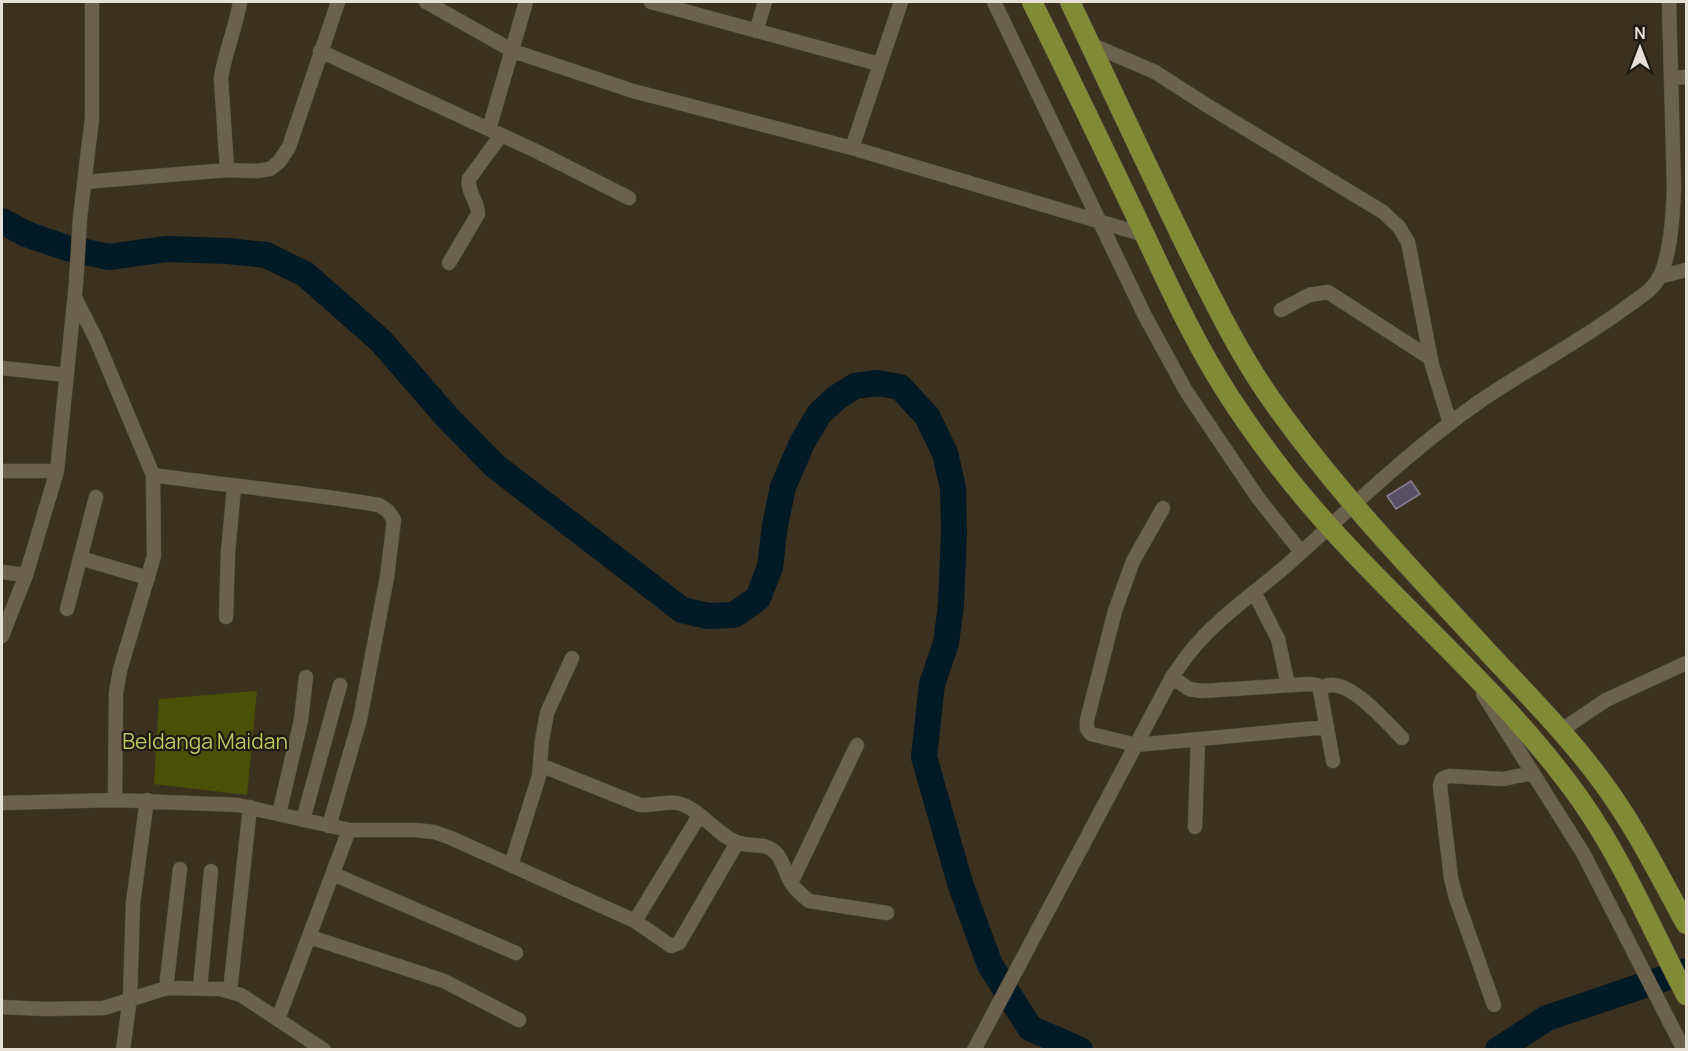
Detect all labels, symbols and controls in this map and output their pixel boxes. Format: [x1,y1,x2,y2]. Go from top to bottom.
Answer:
north arrow [1610,18,1670,78]
text: N [1634,22,1646,44]
park label: Beldanga Maidan [122,727,288,755]

